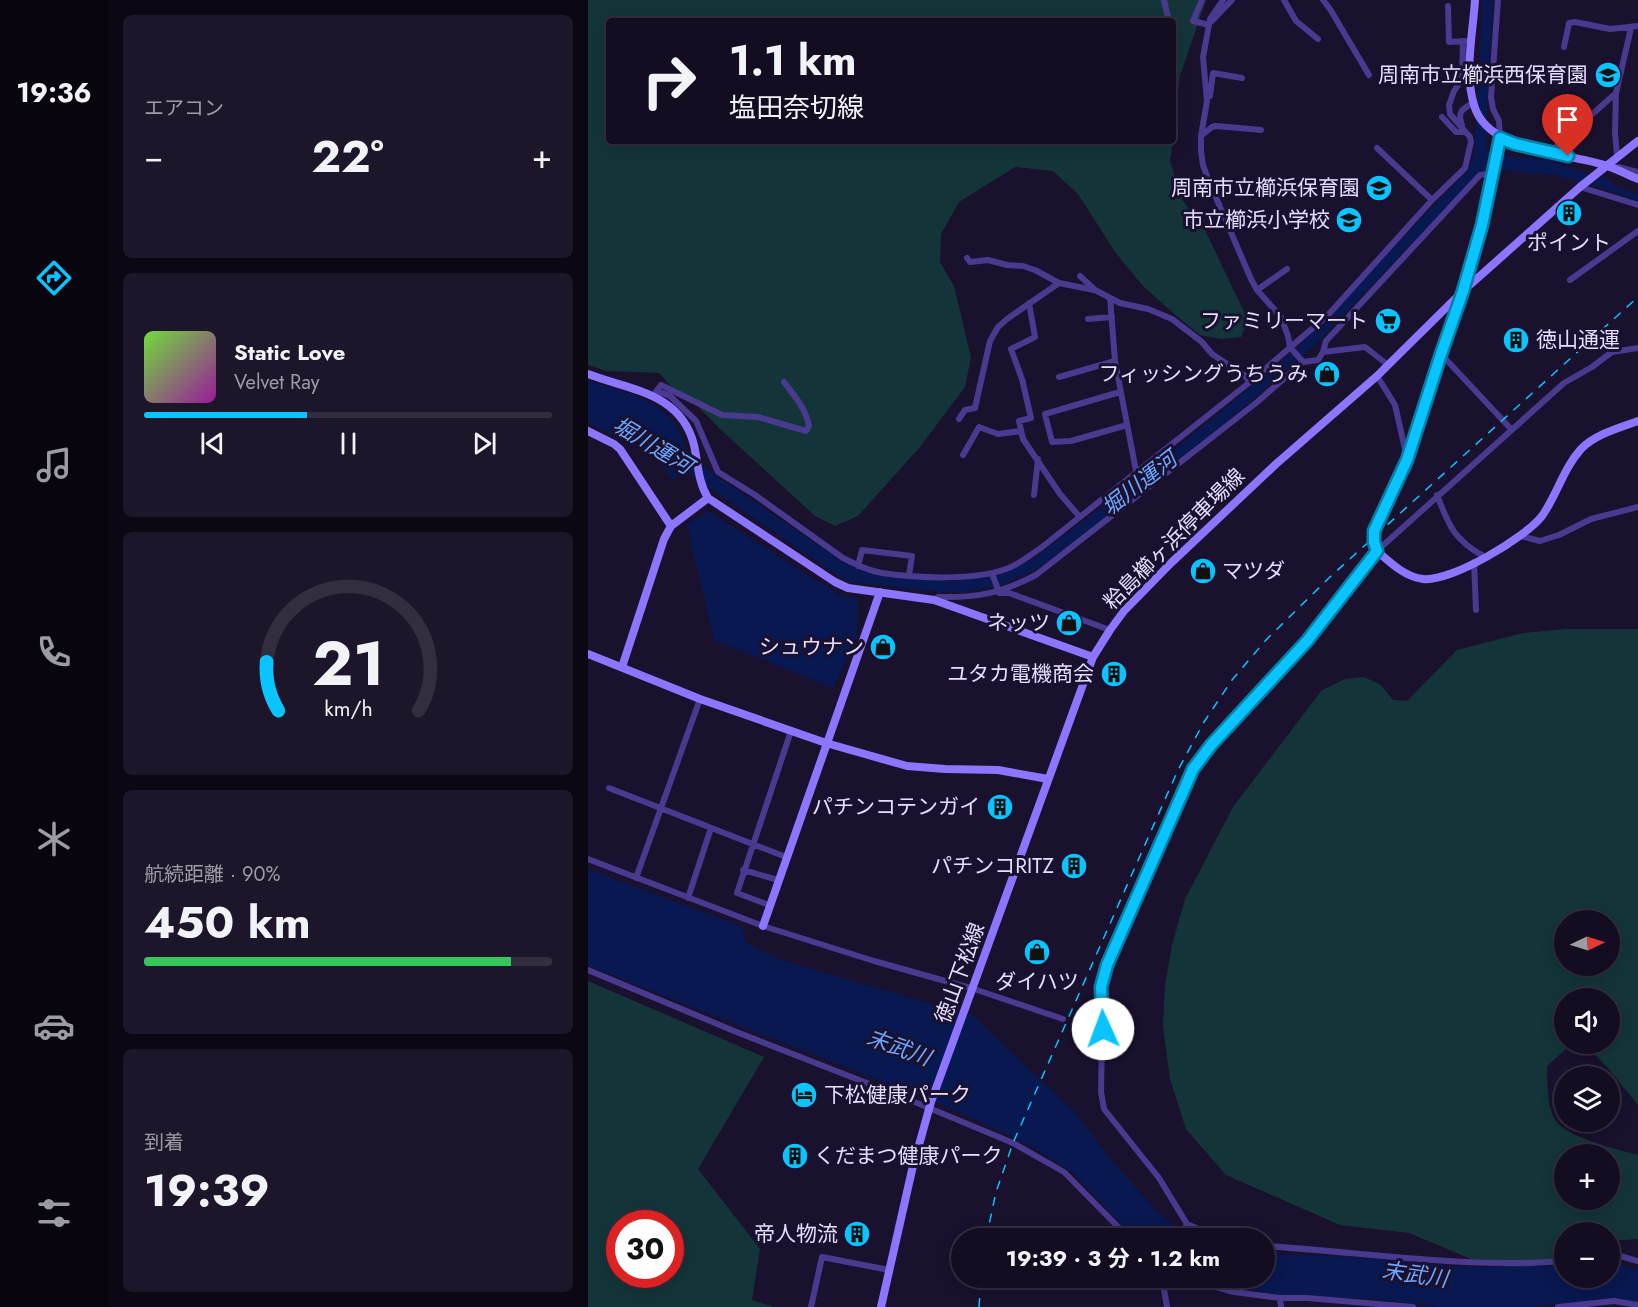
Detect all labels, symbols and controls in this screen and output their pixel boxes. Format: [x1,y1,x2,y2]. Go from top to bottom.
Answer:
text: 1.1 km [729,30,857,91]
icon: right [630,42,708,120]
place label: 周南市立櫛浜西保育園 [1378,60,1588,90]
school or university icon: 周南市立櫛浜西保育園 [1593,60,1623,90]
text: 19:36 [16,73,92,112]
text: 塩田奈切線 [729,88,864,127]
text: エアコン [144,94,224,123]
pin [1542,94,1593,156]
icon: arrive [1551,103,1584,136]
text: 22° [311,124,384,189]
text: − [144,133,163,180]
text: + [532,133,552,180]
place label: 周南市立櫛浜保育園 [1171,173,1360,203]
school or university icon: 周南市立櫛浜保育園 [1364,173,1394,203]
building icon: ポイント [1554,198,1584,228]
place label: 市立櫛浜小学校 [1183,205,1330,235]
school or university icon: 市立櫛浜小学校 [1334,205,1364,235]
place label: ポイント [1527,228,1611,258]
icon: directions [33,257,75,299]
place label: ファミリーマート [1200,306,1368,336]
supermarket icon: ファミリーマート [1373,306,1403,336]
building icon: 徳山通運 [1501,325,1531,355]
place label: 徳山通運 [1536,325,1620,355]
text: Static Love [234,336,345,368]
place label: フィッシングうちうみ [1098,359,1308,389]
shop icon: フィッシングうちうみ [1312,359,1342,389]
text: Velvet Ray [234,368,320,397]
water label: 堀川運河 [607,409,702,483]
icon: previous [196,427,229,460]
icon: pause [332,427,365,460]
icon: next [468,427,501,460]
water label: 堀川運河 [1094,441,1187,523]
icon: music [33,444,75,486]
street label: 粭島櫛ヶ浜停車場線 [1097,462,1251,616]
shop icon: マツダ [1188,556,1218,586]
place label: マツダ [1222,556,1285,586]
place label: ネッツ [987,608,1050,638]
shop icon: ネッツ [1054,608,1084,638]
text: 21 [312,618,384,708]
icon: phone [33,631,75,673]
place label: シュウナン [759,632,864,662]
shop icon: シュウナン [868,632,898,662]
place label: ユタカ電機商会 [947,659,1094,689]
building icon: ユタカ電機商会 [1099,659,1129,689]
text: km/h [324,693,372,724]
place label: パチンコテンガイ [812,792,980,822]
building icon: パチンコテンガイ [985,792,1015,822]
icon: climate [33,818,75,860]
place label: パチンコRITZ [931,851,1055,881]
building icon: パチンコRITZ [1059,851,1089,881]
text: 航続距離 · 90% [144,860,281,889]
text: 450 km [144,890,311,955]
north arrow [1554,910,1620,976]
map controls [1554,910,1620,1288]
street label: 徳山下松線 [928,919,992,1027]
shop icon: ダイハツ [1022,937,1052,967]
place label: ダイハツ [995,967,1079,997]
button: sound [1554,988,1620,1054]
position arrow [1071,997,1135,1061]
icon: car [33,1005,75,1047]
water label: 末武川 [863,1021,937,1074]
button: layers [1554,1066,1620,1132]
hotel icon: 下松健康パーク [789,1080,819,1110]
place label: 下松健康パーク [824,1080,971,1110]
text: 到着 [144,1128,184,1157]
building icon: くだまつ健康パーク [780,1141,810,1171]
place label: くだまつ健康パーク [814,1141,1003,1171]
button: + [1554,1144,1620,1210]
text: 19:39 [144,1158,270,1223]
icon: filters [33,1192,75,1234]
speed limit sign: 30 [606,1210,684,1288]
place label: 帝人物流 [754,1219,838,1249]
building icon: 帝人物流 [842,1219,872,1249]
button: − [1554,1222,1620,1288]
text: 19:39 · 3 分 · 1.2 km [1006,1242,1220,1274]
water label: 末武川 [1380,1254,1452,1295]

